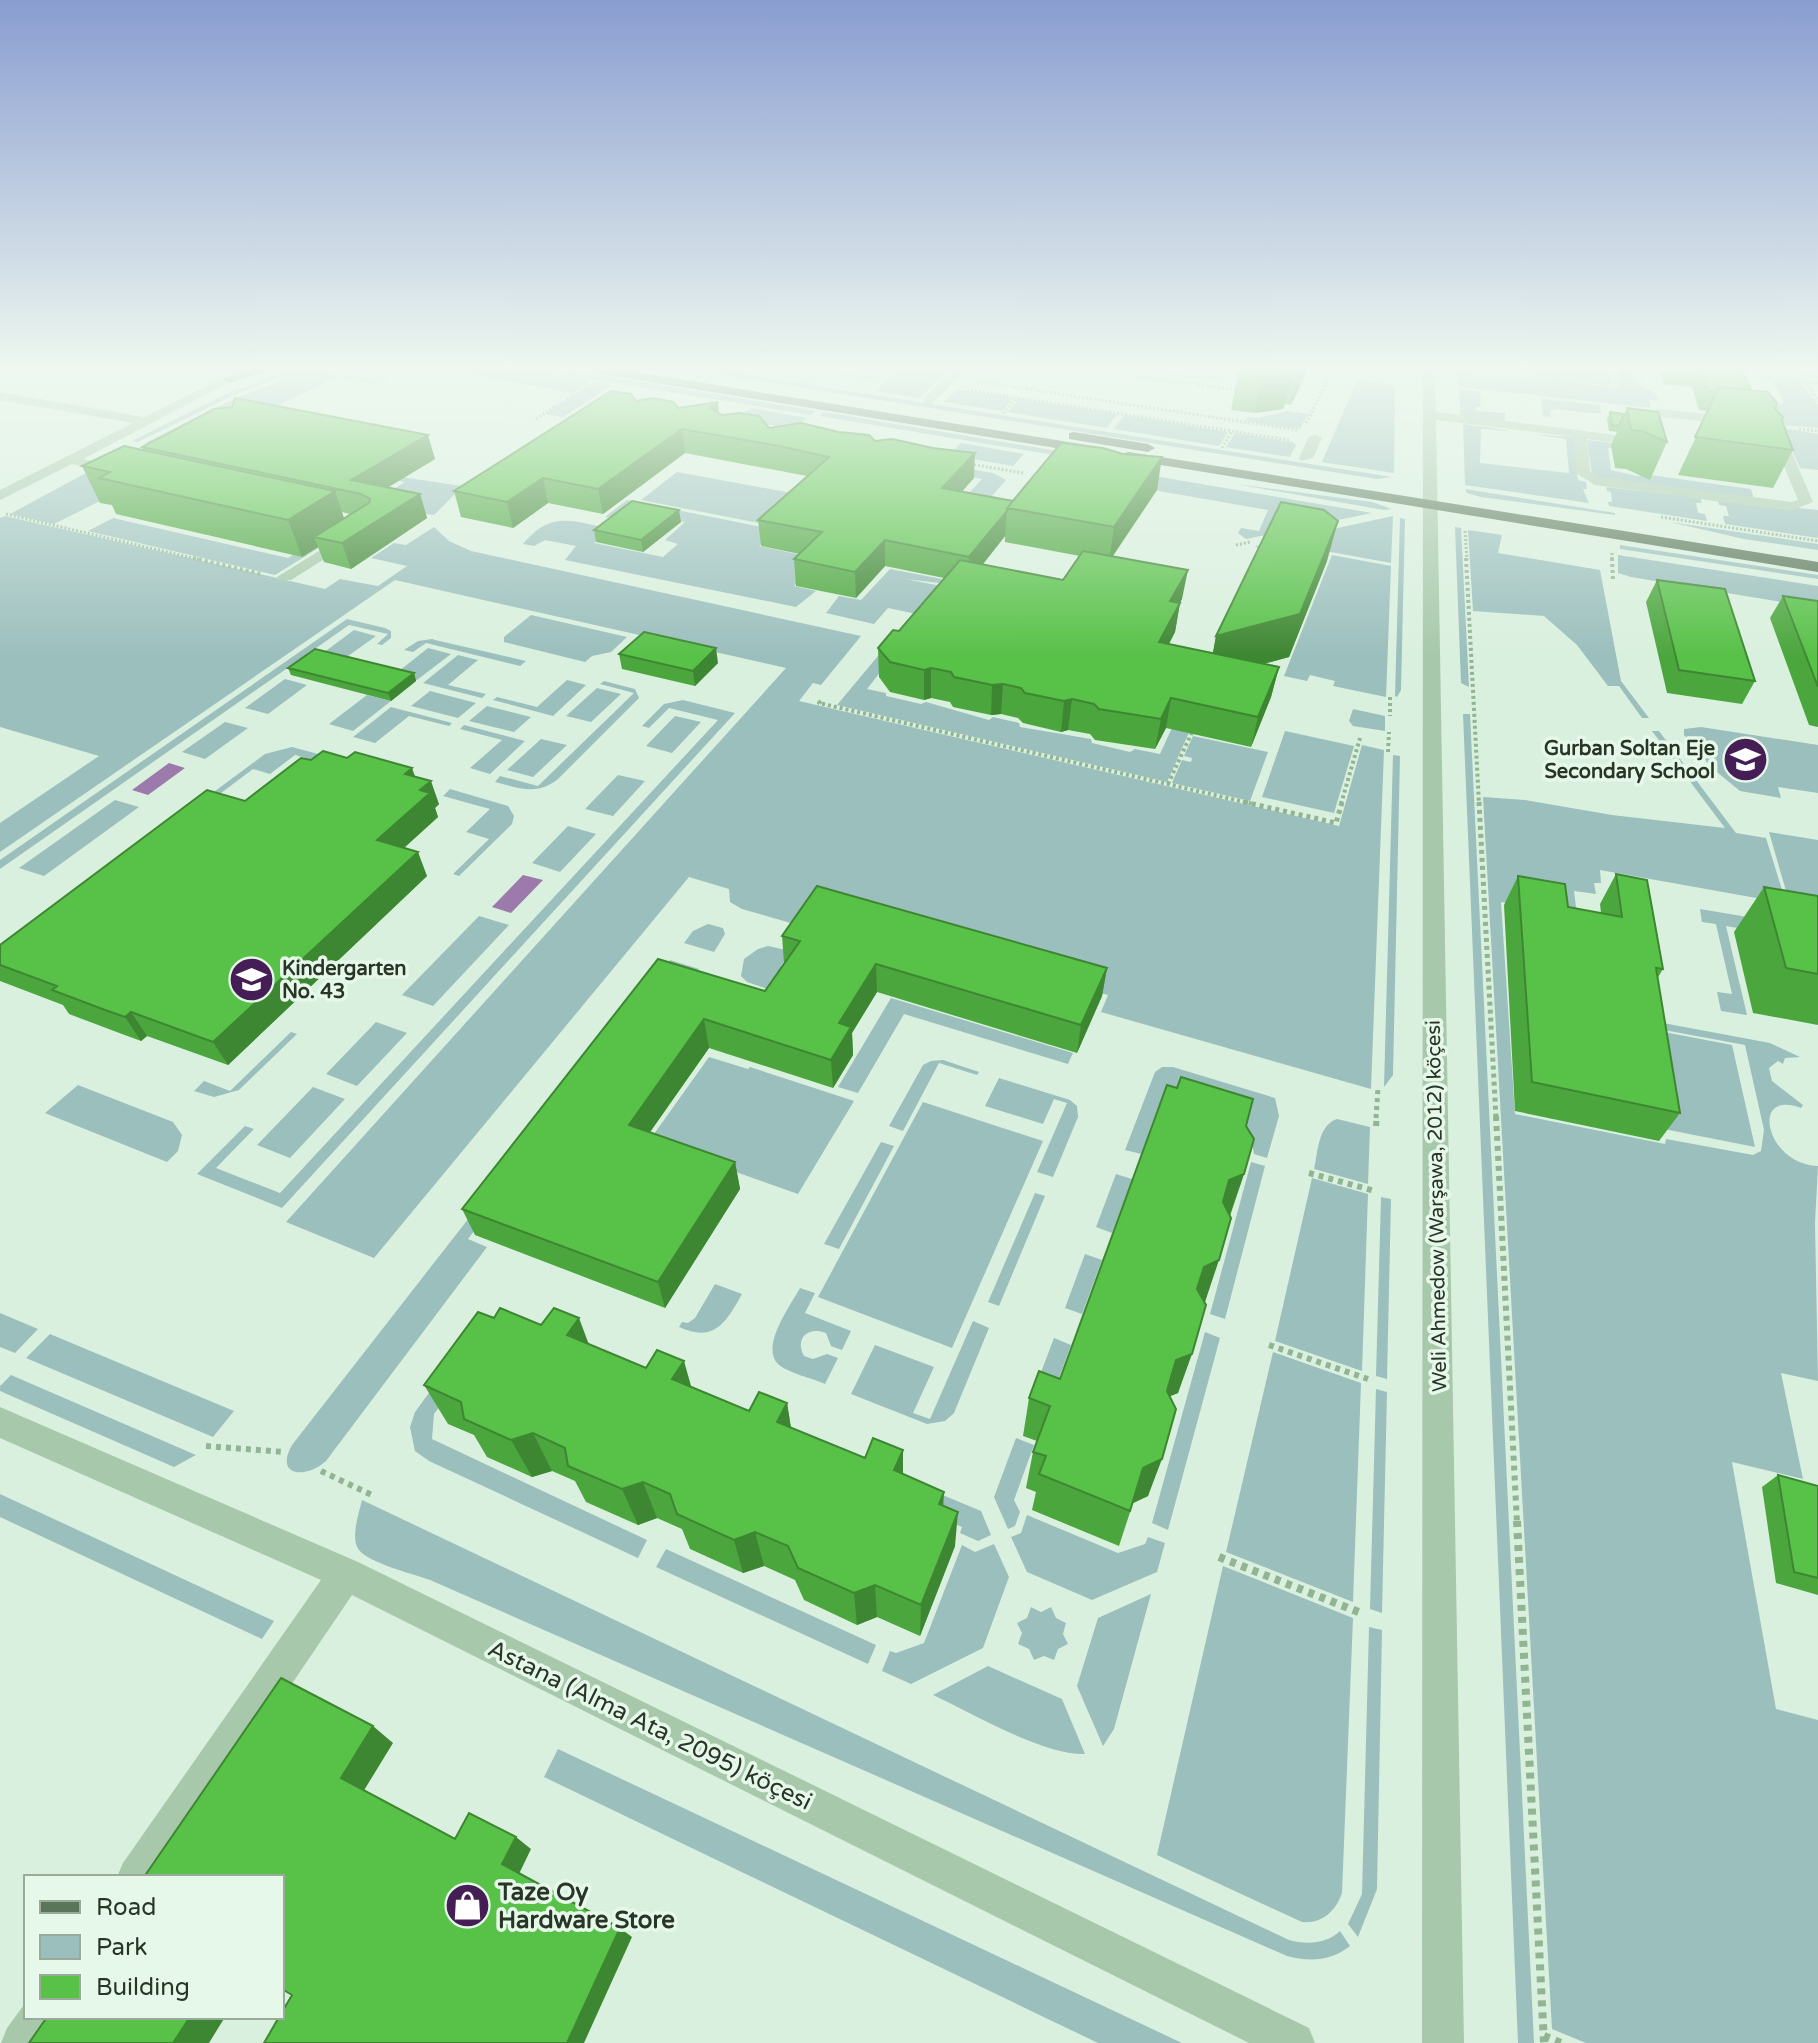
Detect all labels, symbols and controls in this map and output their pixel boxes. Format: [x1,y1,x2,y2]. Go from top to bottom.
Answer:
school or university icon: Gurban Soltan Eje Secondary School [1722,736,1770,784]
place label: Gurban Soltan Eje Secondary School [1544,737,1715,784]
school or university icon: Kindergarten No. 43 [227,956,275,1004]
place label: Kindergarten No. 43 [282,957,406,1004]
street label: Weli Ahmedow (Warşawa, 2012) köçesi [1422,1020,1452,1392]
street label: Astana (Alma Ata, 2095) köçesi [483,1634,816,1817]
legend [24,1875,284,2019]
place label: Taze Oy Hardware Store [497,1878,675,1935]
shop icon: Taze Oy Hardware Store [443,1882,491,1930]
text: Road [96,1893,156,1922]
text: Park [96,1933,147,1962]
text: Building [96,1973,190,2002]

